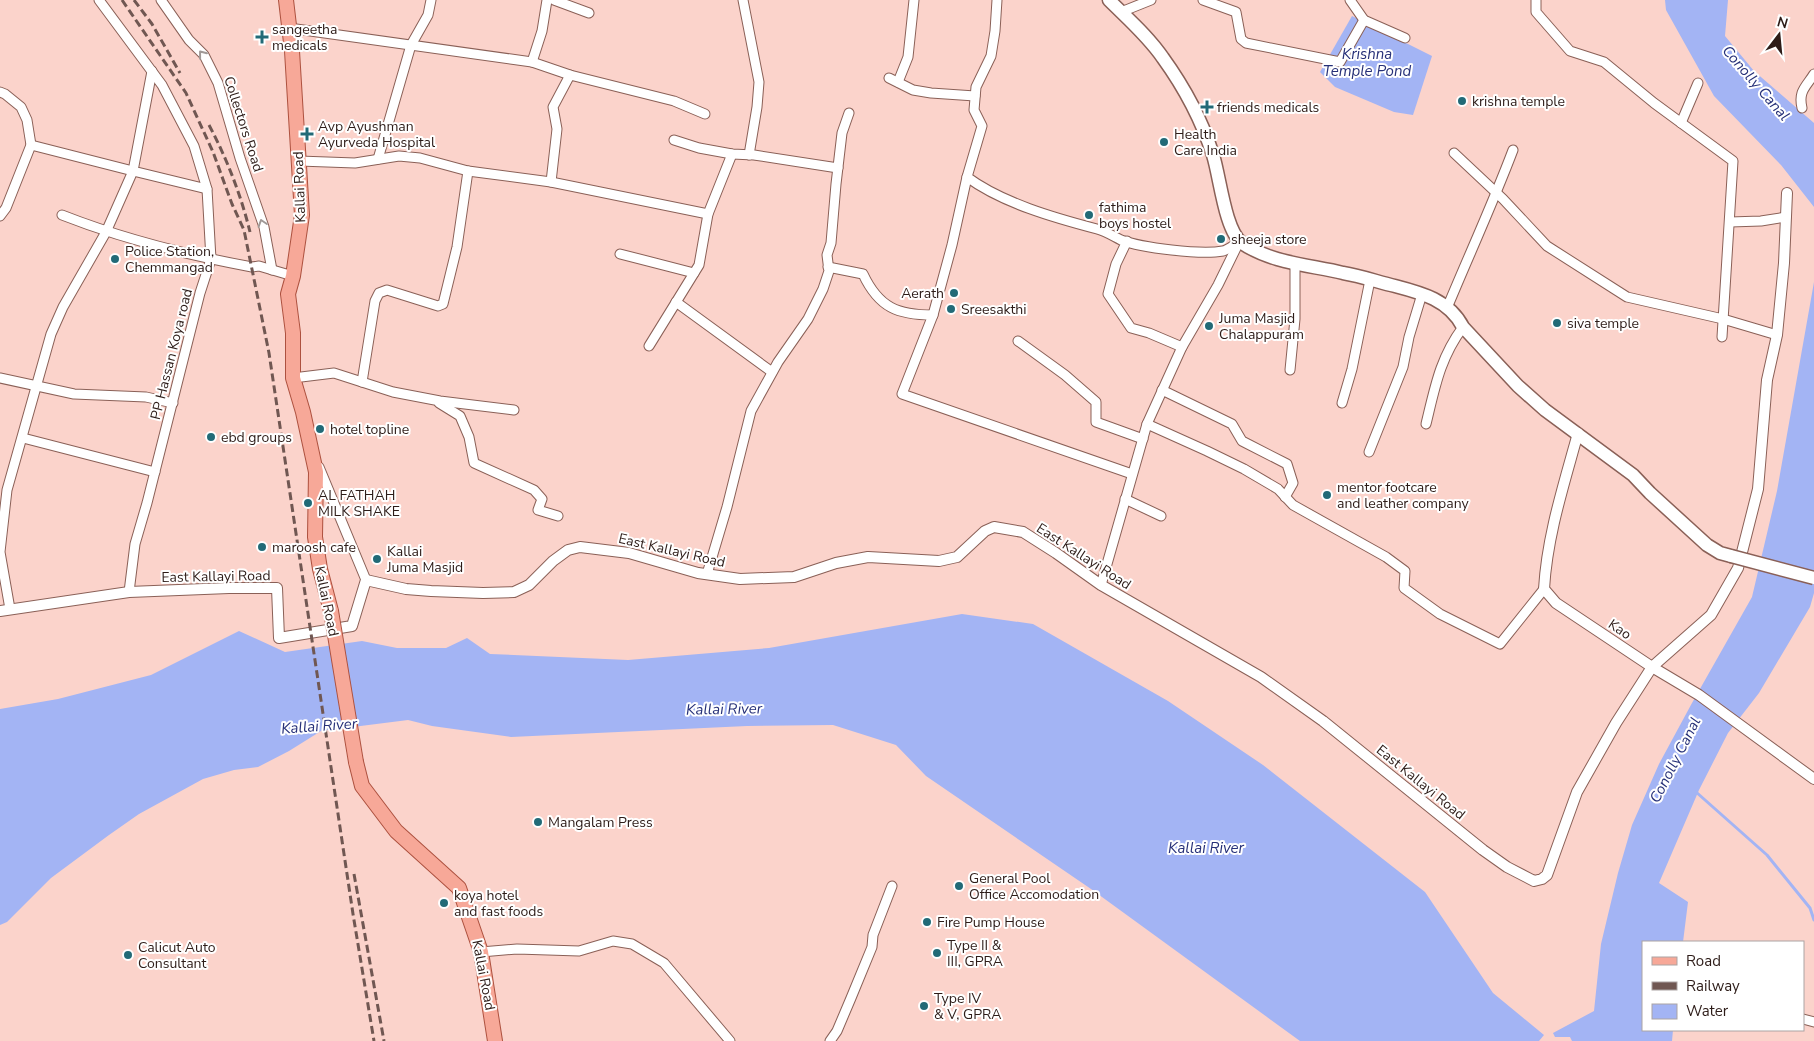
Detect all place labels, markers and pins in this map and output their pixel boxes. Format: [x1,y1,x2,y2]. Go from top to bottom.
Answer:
place label: sangeetha medicals [272,20,337,55]
marker: sangeetha medicals [256,31,268,43]
place label: krishna temple [1472,92,1565,111]
marker: krishna temple [1456,95,1468,107]
place label: friends medicals [1217,98,1320,117]
marker: friends medicals [1201,101,1213,113]
place label: Avp Ayushman Ayurveda Hospital [318,117,436,152]
place label: Health Care India [1174,125,1237,160]
marker: Avp Ayushman Ayurveda Hospital [300,127,314,141]
marker: Health Care India [1158,136,1170,148]
place label: fathima boys hostel [1099,198,1172,233]
marker: fathima boys hostel [1083,209,1095,221]
place label: sheeja store [1231,230,1307,249]
marker: sheeja store [1215,233,1227,245]
place label: Police Station, Chemmangad [125,242,214,277]
marker: Police Station, Chemmangad [109,253,121,265]
place label: Aerath [901,284,944,303]
marker: Aerath [948,287,960,299]
place label: Sreesakthi [961,300,1027,319]
marker: Sreesakthi [945,303,957,315]
place label: Juma Masjid Chalappuram [1218,309,1304,344]
place label: siva temple [1567,314,1639,333]
marker: siva temple [1551,317,1563,329]
marker: Juma Masjid Chalappuram [1203,320,1215,332]
place label: hotel topline [330,420,409,439]
marker: hotel topline [314,423,326,435]
place label: ebd groups [221,428,292,447]
marker: ebd groups [205,431,217,443]
place label: mentor footcare and leather company [1337,478,1470,513]
place label: AL FATHAH MILK SHAKE [318,486,400,521]
marker: mentor footcare and leather company [1321,489,1333,501]
marker: AL FATHAH MILK SHAKE [302,497,314,509]
place label: maroosh cafe [272,538,356,557]
marker: maroosh cafe [256,541,268,553]
place label: Kallai Juma Masjid [386,542,463,577]
marker: Kallai Juma Masjid [371,553,383,565]
place label: Mangalam Press [548,813,653,832]
marker: Mangalam Press [532,816,544,828]
place label: General Pool Office Accomodation [969,869,1099,904]
marker: General Pool Office Accomodation [953,880,965,892]
place label: koya hotel and fast foods [454,886,544,921]
marker: koya hotel and fast foods [438,897,450,909]
place label: Fire Pump House [937,913,1045,932]
marker: Fire Pump House [921,916,933,928]
place label: Type II & III, GPRA [947,936,1003,971]
place label: Calicut Auto Consultant [138,938,216,973]
marker: Type II & III, GPRA [931,947,943,959]
marker: Calicut Auto Consultant [122,949,134,961]
place label: Type IV & V, GPRA [934,989,1001,1024]
marker: Type IV & V, GPRA [918,1000,930,1012]

